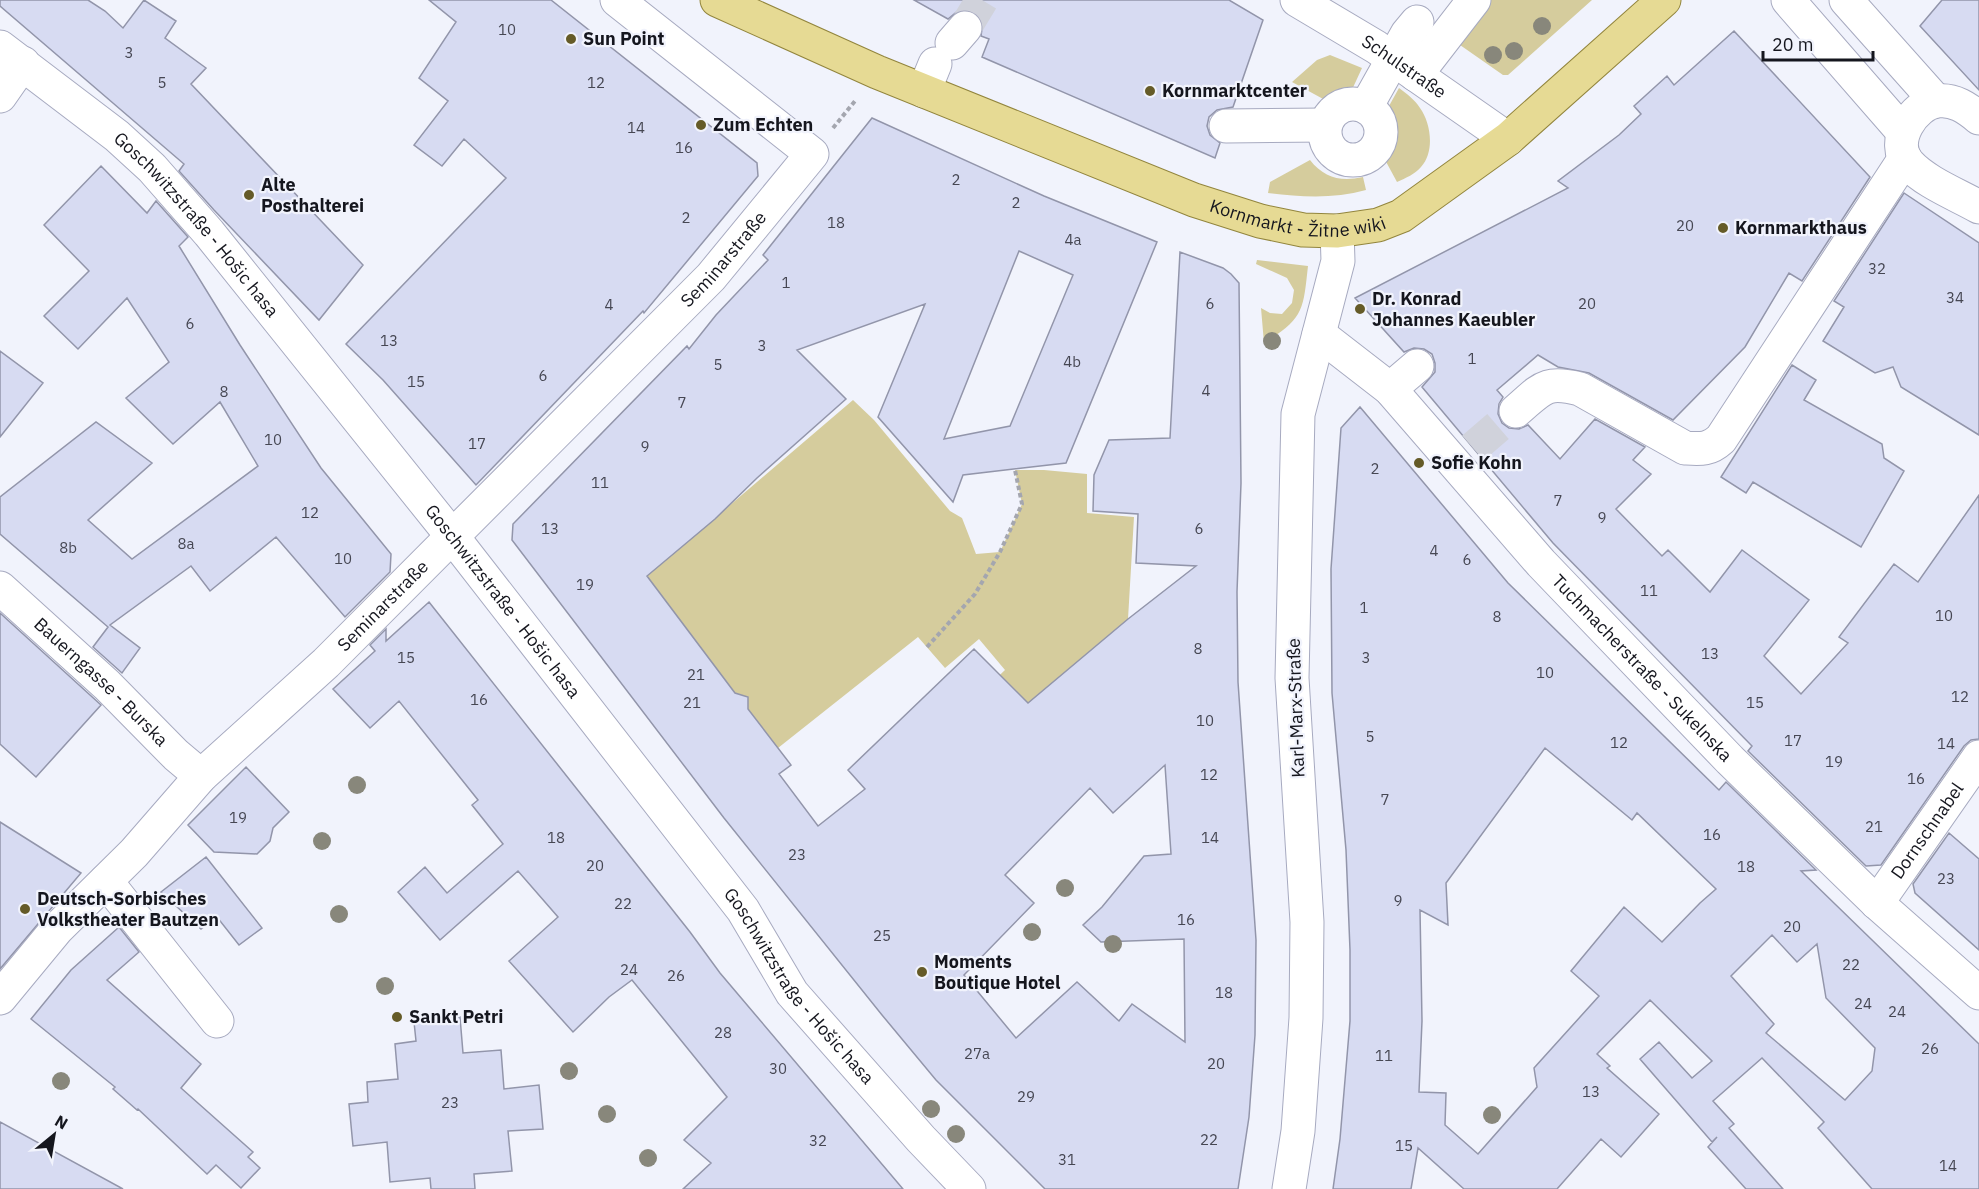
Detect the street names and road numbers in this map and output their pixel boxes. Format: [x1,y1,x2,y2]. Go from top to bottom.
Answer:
street label: Schulstraße [1358,29,1451,103]
street label: Goschwitzstraße - Hošic hasa [109,127,284,322]
street label: Kornmarkt - Žitne wiki [1207,194,1389,242]
street label: Seminarstraße [675,206,771,312]
street label: Goschwitzstraße - Hošic hasa [420,500,586,703]
street label: Seminarstraße [332,555,433,656]
street label: Tuchmacherstraße - Sukelnska [1547,569,1738,767]
street label: Bauerngasse - Burska [29,612,173,751]
street label: Karl-Marx-Straße [1282,638,1309,778]
street label: Dornschnabel [1885,778,1969,883]
street label: Goschwitzstraße - Hošic hasa [719,883,880,1089]

